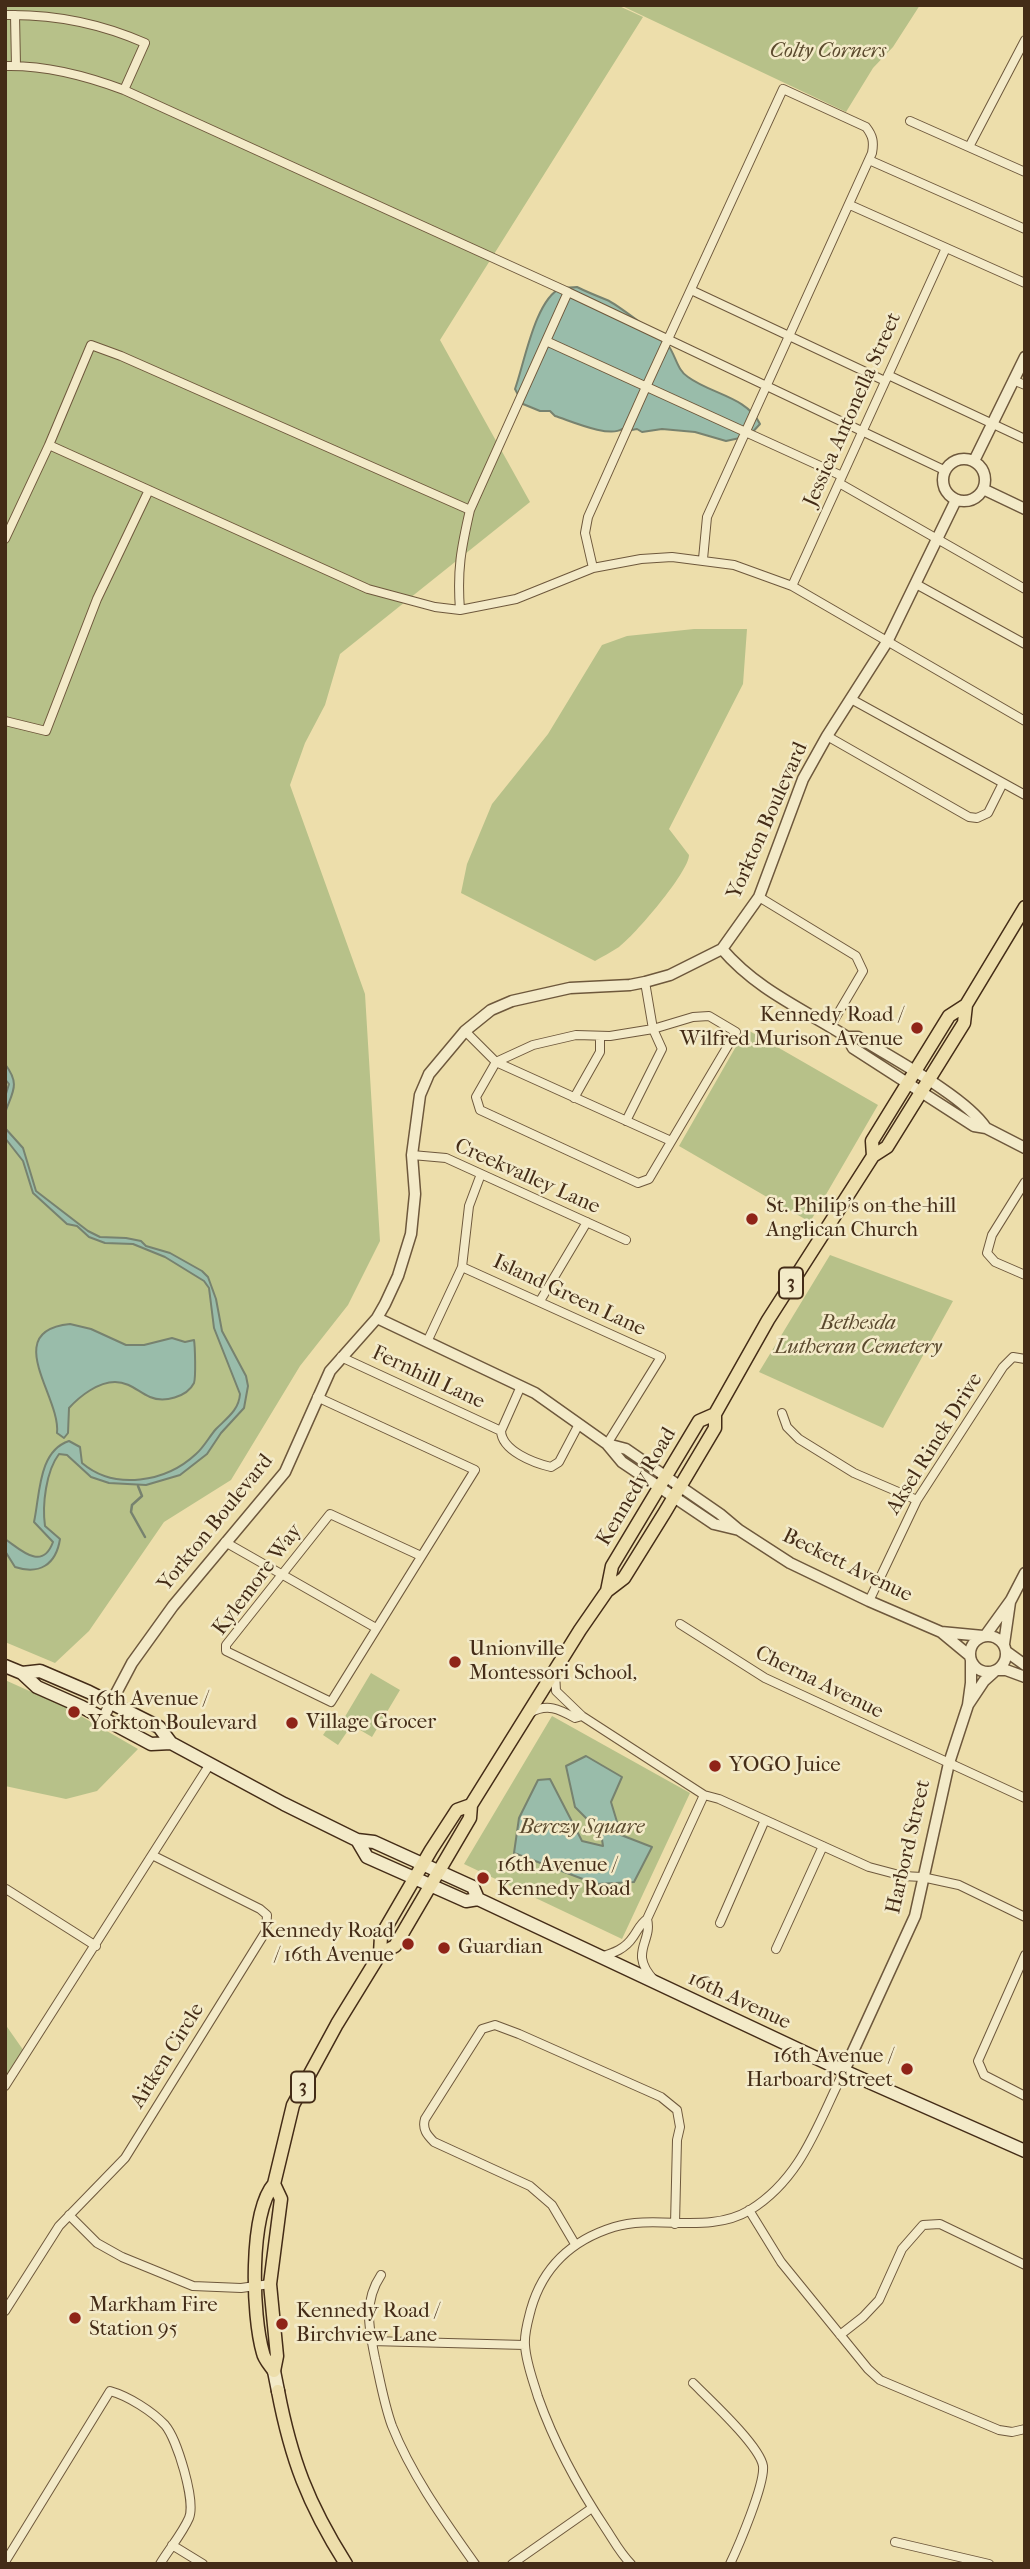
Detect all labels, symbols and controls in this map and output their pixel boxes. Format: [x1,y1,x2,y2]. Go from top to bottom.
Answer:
park label: Colty Corners [770,39,886,65]
street label: Jessica Antonella Street [799,309,907,511]
street label: Yorkton Boulevard [722,739,814,903]
place label: Kennedy Road / Wilfred Murison Avenue [680,1003,903,1053]
marker: Kennedy Road / Wilfred Murison Avenue [909,1020,925,1036]
street label: Creekvalley Lane [450,1134,604,1220]
place label: St. Philip's on-the-hill Anglican Church [766,1194,956,1244]
marker: St. Philip's on-the-hill Anglican Church [744,1211,760,1227]
street label: Island Green Lane [489,1250,649,1342]
road number: 3 [779,1268,803,1298]
park label: Bethesda Lutheran Cemetery [774,1311,942,1361]
street label: Fernhill Lane [368,1341,488,1415]
street label: Aksel Rinck Drive [881,1369,989,1519]
street label: Kennedy Road [592,1423,682,1551]
street label: Yorkton Boulevard [153,1449,279,1597]
street label: Kylemore Way [208,1519,308,1641]
street label: Beckett Avenue [778,1524,916,1608]
place label: Unionville Montessori School, [469,1637,637,1687]
street label: Cherna Avenue [751,1641,887,1725]
marker: Unionville Montessori School, [447,1654,463,1670]
place label: 16th Avenue / Yorkton Boulevard [88,1687,257,1737]
marker: 16th Avenue / Yorkton Boulevard [66,1704,82,1720]
place label: Village Grocer [306,1710,436,1736]
marker: Village Grocer [284,1715,300,1731]
place label: YOGO Juice [729,1753,841,1779]
marker: YOGO Juice [707,1758,723,1774]
street label: Harbord Street [881,1778,937,1916]
park label: Berczy Square [520,1815,644,1841]
place label: 16th Avenue / Kennedy Road [497,1853,631,1903]
marker: 16th Avenue / Kennedy Road [475,1870,491,1886]
place label: Kennedy Road / 16th Avenue [260,1919,394,1969]
place label: Guardian [458,1935,543,1961]
marker: Kennedy Road / 16th Avenue [400,1936,416,1952]
marker: Guardian [436,1940,452,1956]
street label: 16th Avenue [684,1966,794,2036]
street label: Aitken Circle [126,1999,210,2113]
place label: 16th Avenue / Harboard Street [746,2044,893,2094]
marker: 16th Avenue / Harboard Street [899,2061,915,2077]
road number: 3 [291,2072,315,2102]
place label: Markham Fire Station 95 [89,2293,218,2343]
place label: Kennedy Road / Birchview Lane [296,2299,439,2349]
marker: Markham Fire Station 95 [67,2310,83,2326]
marker: Kennedy Road / Birchview Lane [274,2316,290,2332]

